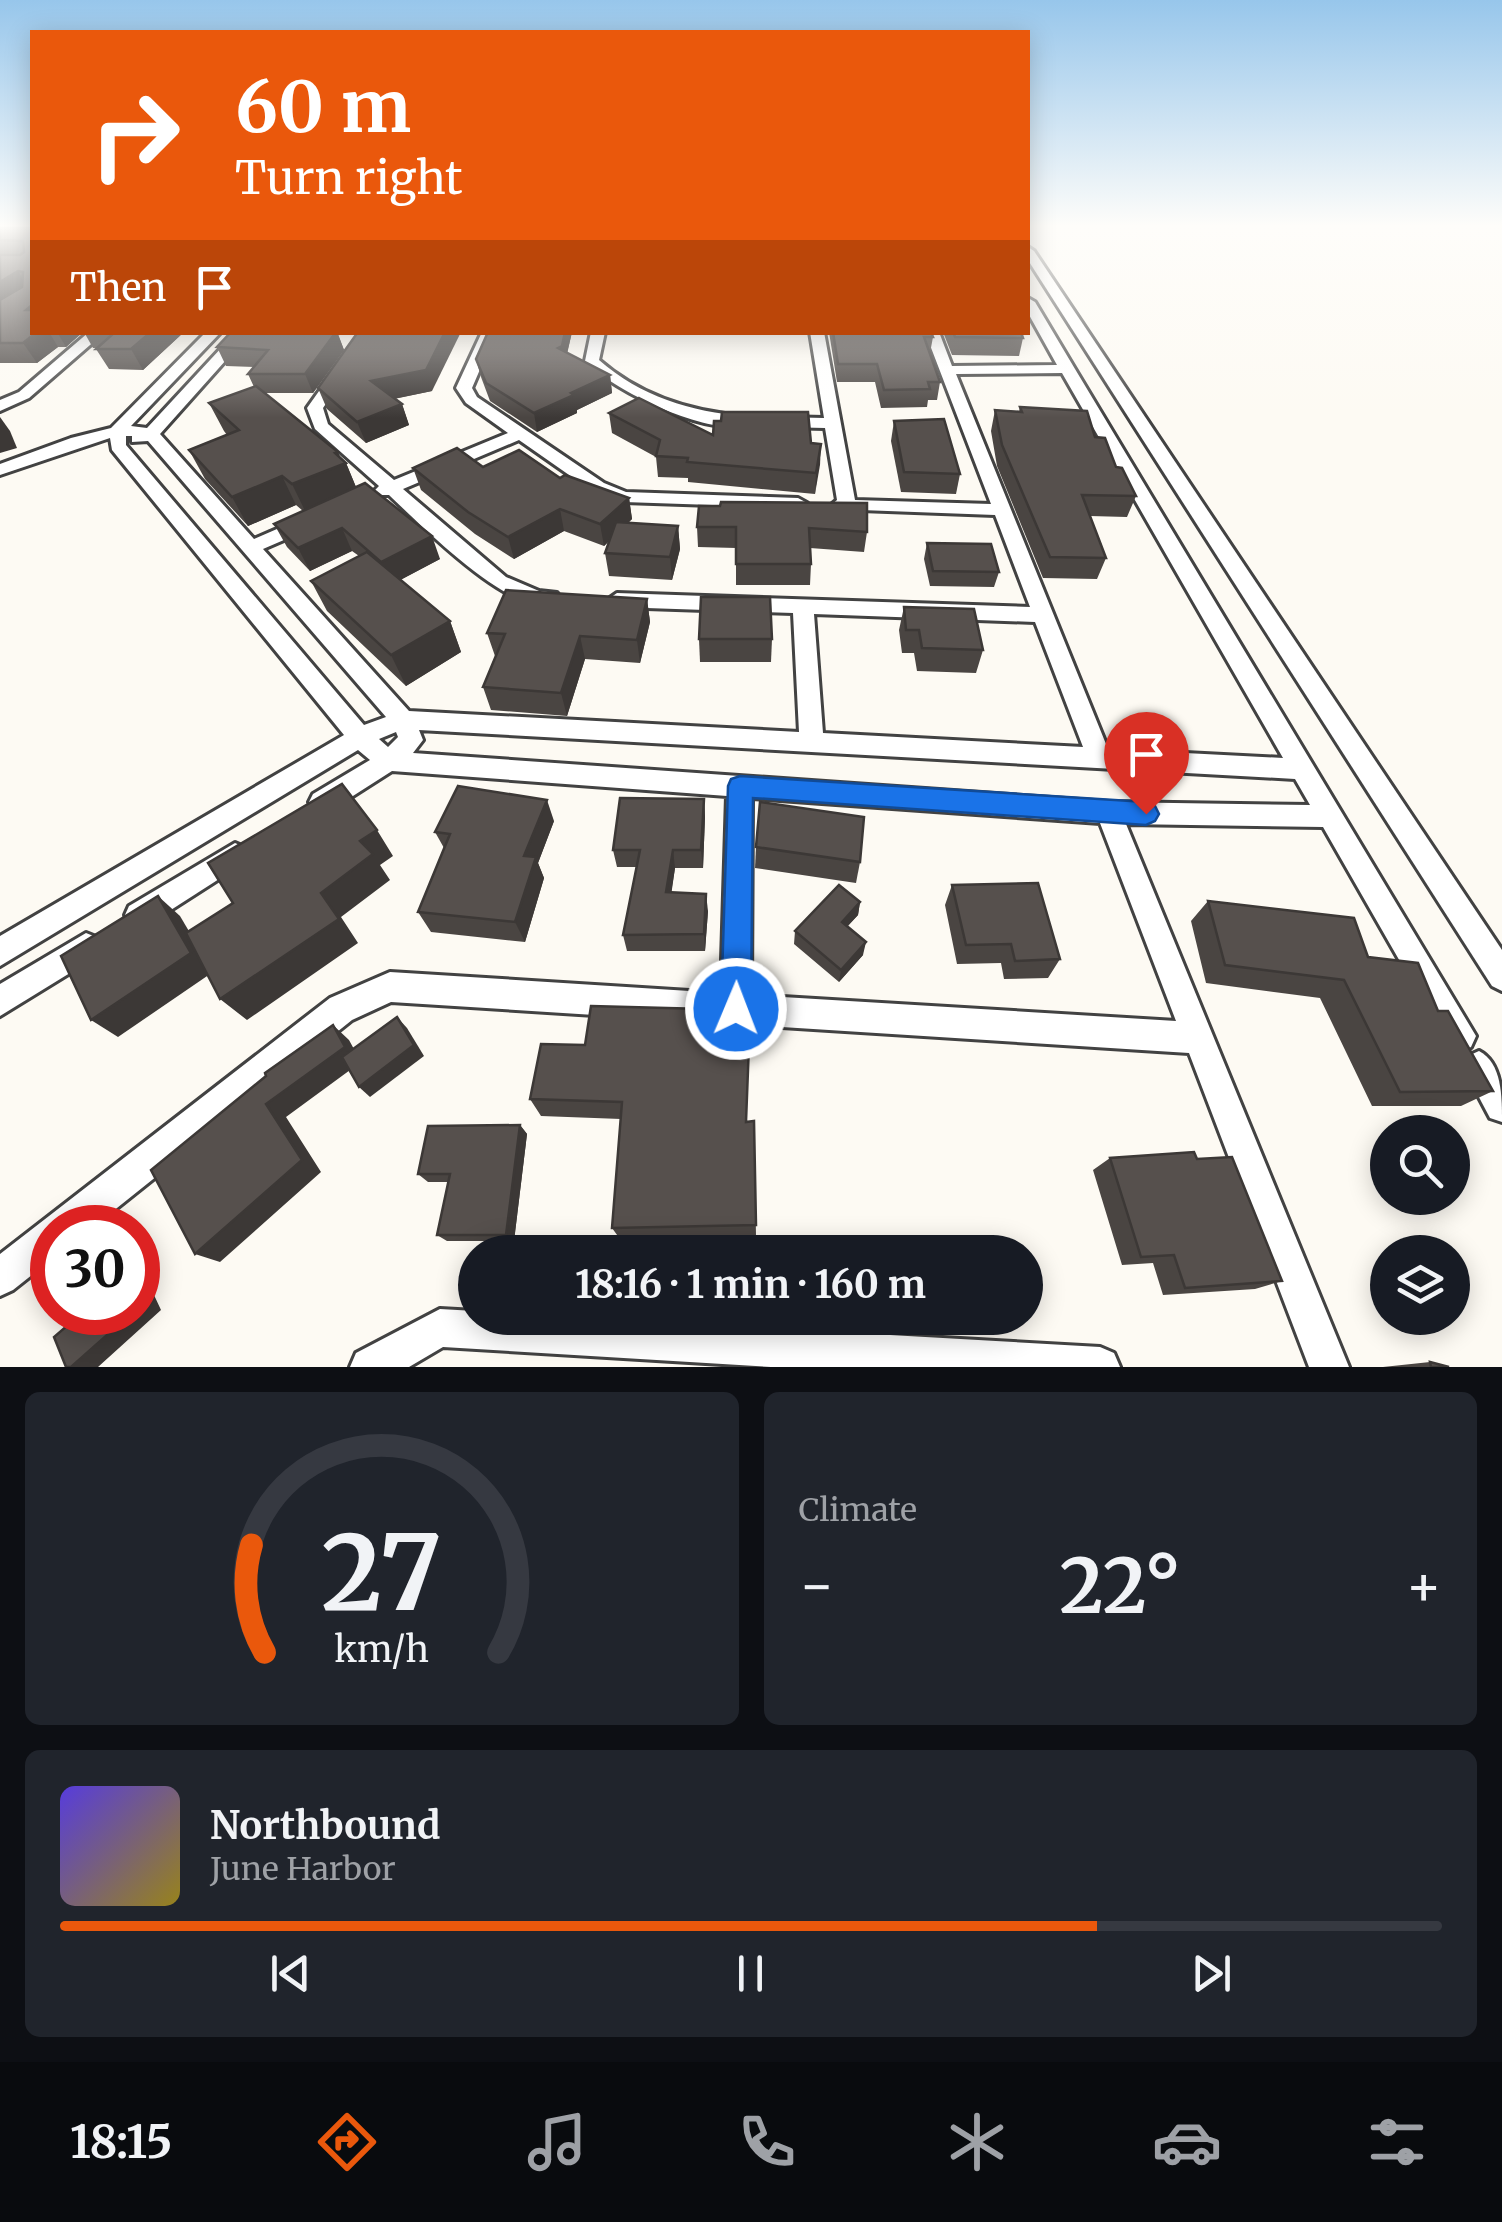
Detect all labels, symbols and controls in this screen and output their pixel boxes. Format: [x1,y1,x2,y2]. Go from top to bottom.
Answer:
text: 60 m [235,63,411,151]
icon: right [70,70,200,200]
text: Turn right [235,150,463,206]
icon: arrive [187,260,242,315]
text: Then [70,264,167,311]
pin [1104,712,1189,815]
icon: arrive [1119,727,1174,782]
position arrow [684,957,788,1061]
map controls [1370,1115,1470,1335]
button: search [1370,1115,1470,1215]
speed limit sign: 30 [30,1205,160,1335]
button: layers [1370,1235,1470,1335]
text: 18:16 · 1 min · 160 m [575,1261,926,1308]
text: Climate [799,1490,917,1530]
text: 27 [322,1508,442,1638]
text: 22° [1059,1539,1181,1633]
text: − [799,1551,835,1620]
text: + [1405,1551,1442,1620]
text: km/h [334,1627,429,1672]
text: Northbound [210,1802,440,1849]
text: June Harbor [210,1849,396,1889]
icon: previous [263,1946,318,2001]
icon: pause [723,1946,778,2001]
icon: next [1184,1946,1239,2001]
icon: directions [312,2107,382,2177]
icon: music [522,2107,592,2177]
icon: phone [732,2107,802,2177]
icon: climate [942,2107,1012,2177]
icon: car [1152,2107,1222,2177]
icon: filters [1362,2107,1432,2177]
text: 18:15 [70,2114,172,2170]

